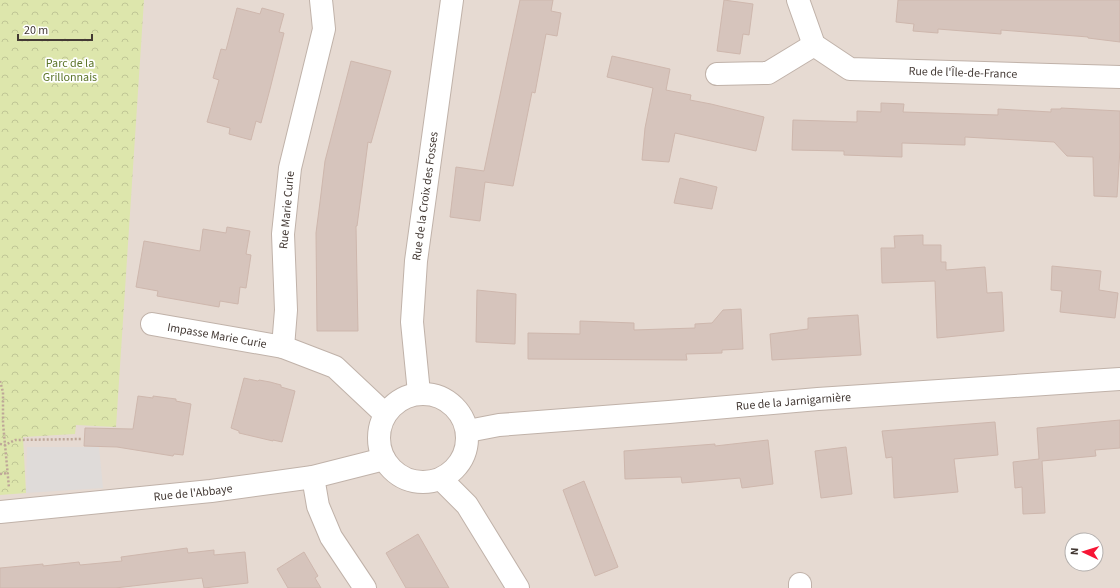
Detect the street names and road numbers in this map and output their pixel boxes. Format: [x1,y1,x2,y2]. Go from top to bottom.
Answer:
street label: Rue de l'Île-de-France [908,62,1018,82]
street label: Rue de la Croix des Fosses [408,131,442,262]
street label: Rue Marie Curie [275,170,299,250]
street label: Impasse Marie Curie [166,318,268,353]
street label: Rue de la Jarnigarnière [735,388,852,415]
street label: Rue de l'Abbaye [153,480,234,505]

